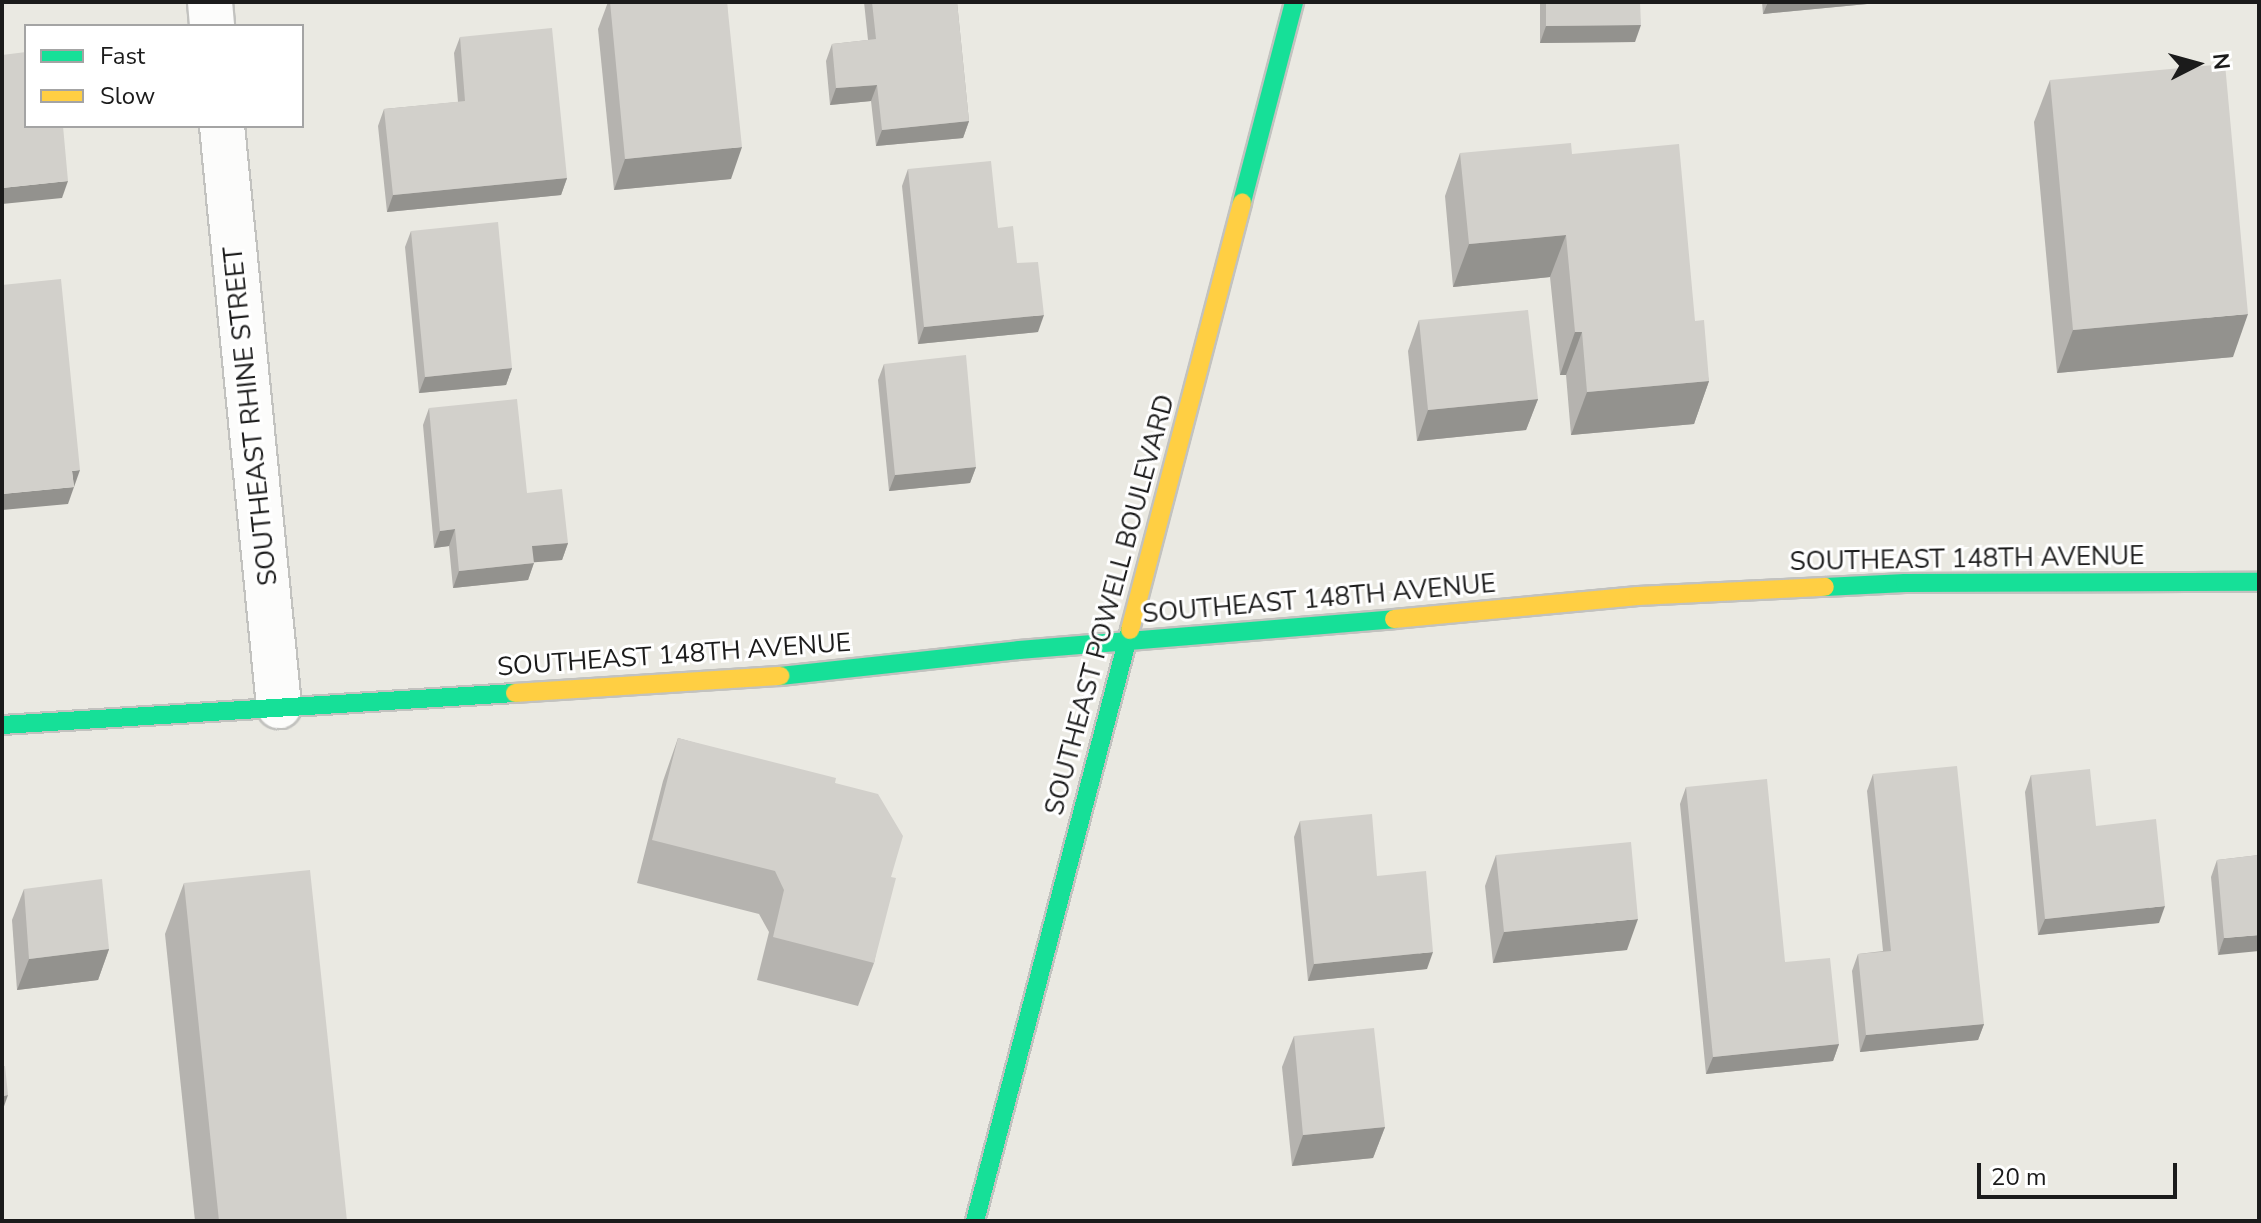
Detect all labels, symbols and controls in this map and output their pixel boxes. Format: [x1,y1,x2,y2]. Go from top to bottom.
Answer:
legend [24,24,304,128]
north arrow [2157,24,2237,104]
text: Fast [100,40,145,72]
text: N [2205,52,2237,71]
text: Slow [100,80,155,112]
street label: SOUTHEAST RHINE STREET [218,245,284,587]
street label: SOUTHEAST POWELL BOULEVARD [1039,391,1181,819]
street label: SOUTHEAST 148TH AVENUE [1789,540,2145,578]
street label: SOUTHEAST 148TH AVENUE [1141,568,1497,630]
street label: SOUTHEAST 148TH AVENUE [496,627,852,683]
scale bar [1981,1147,2181,1197]
text: 20 m [1991,1161,2047,1193]

